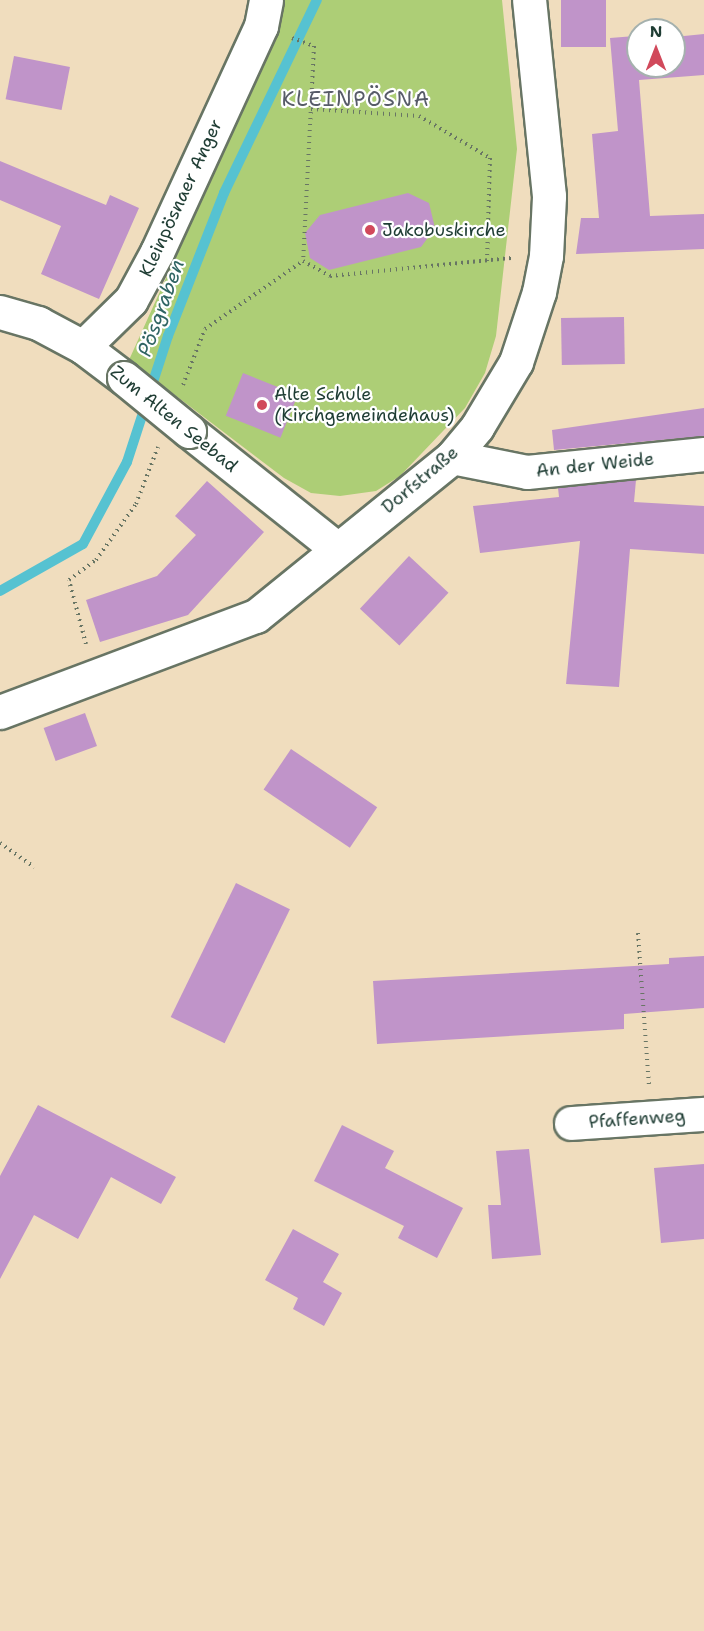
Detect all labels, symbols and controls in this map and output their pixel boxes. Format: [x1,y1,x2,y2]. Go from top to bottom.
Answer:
north arrow [626,18,686,78]
text: N [650,21,662,42]
district label: KLEINPÖSNA [282,86,430,112]
street label: Kleinpösnaer Anger [135,116,227,280]
place label: Jakobuskirche [382,219,506,241]
marker: Jakobuskirche [363,223,377,237]
water label: Pösgraben [132,256,190,360]
street label: Zum Alten Seebad [106,361,242,477]
place label: Alte Schule (Kirchgemeindehaus) [274,384,454,426]
marker: Alte Schule (Kirchgemeindehaus) [255,398,269,412]
street label: Dorfstraße [377,442,463,518]
street label: An der Weide [535,448,655,482]
street label: Pfaffenweg [588,1105,686,1133]

